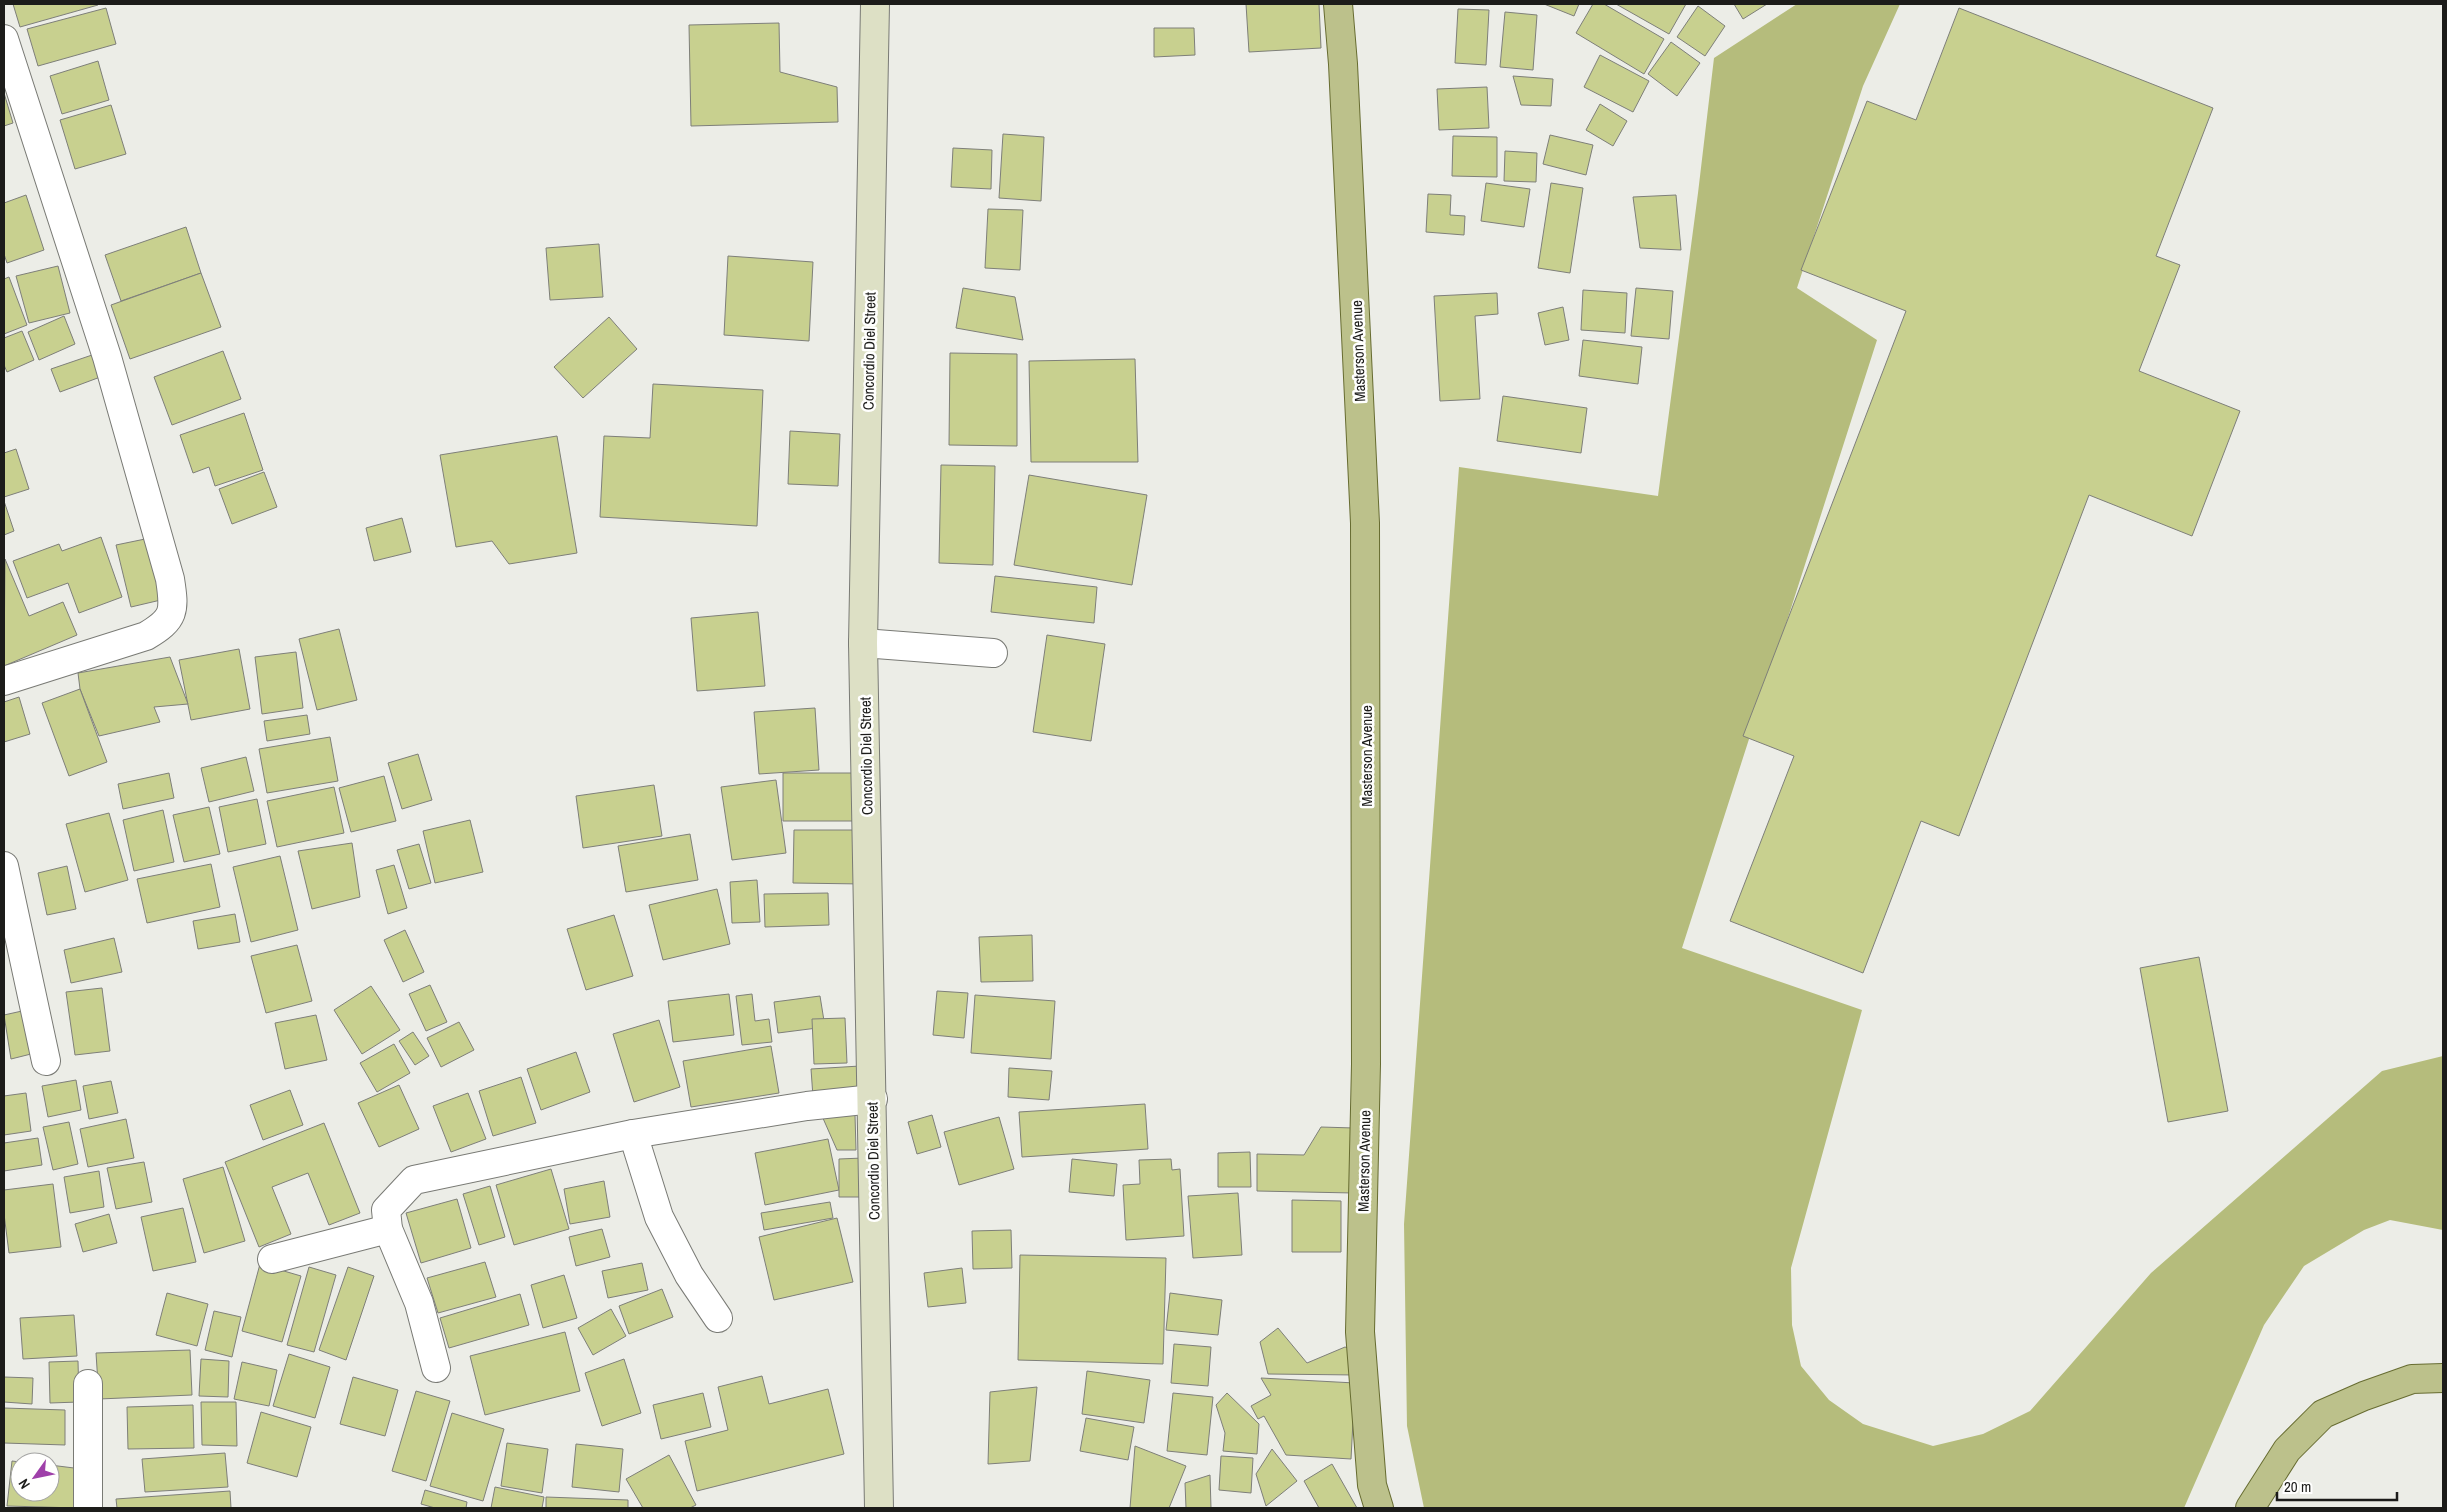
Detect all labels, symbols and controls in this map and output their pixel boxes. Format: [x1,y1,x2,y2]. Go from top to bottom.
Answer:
street label: Concordio Diel Street [857,291,881,410]
street label: Masterson Avenue [1346,300,1370,402]
street label: Concordio Diel Street [854,696,878,815]
street label: Masterson Avenue [1356,705,1377,807]
street label: Concordio Diel Street [861,1101,885,1220]
street label: Masterson Avenue [1353,1110,1375,1212]
north arrow [10,1452,60,1502]
scale bar [2277,1470,2397,1502]
text: N [14,1476,34,1492]
text: 20 m [2284,1476,2311,1497]

